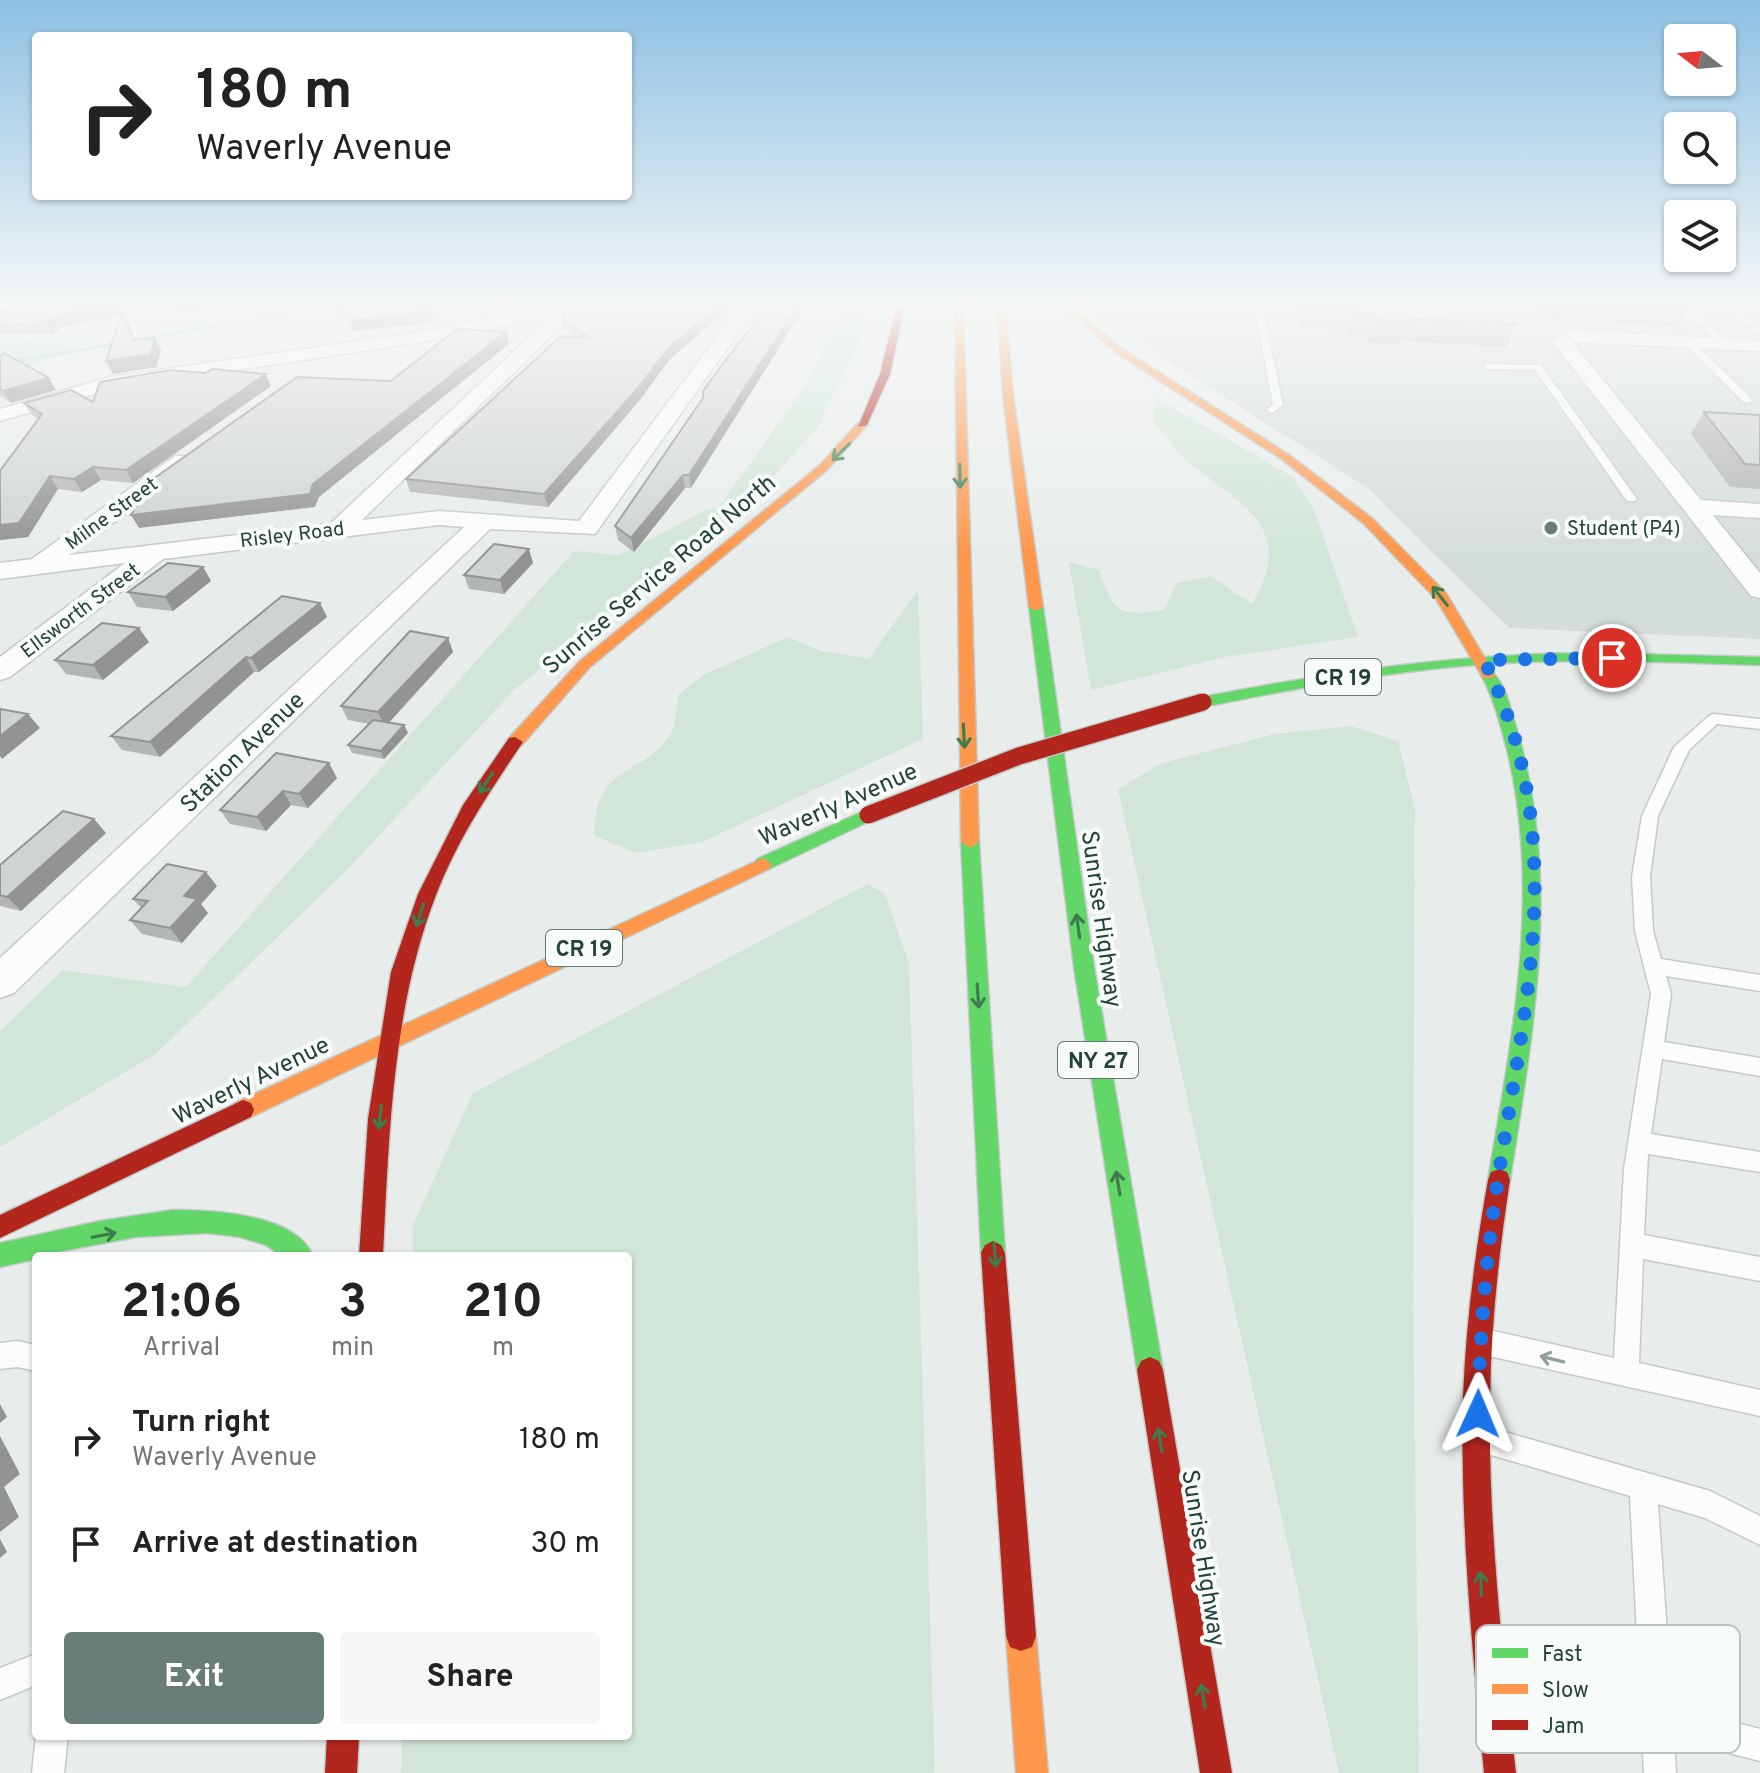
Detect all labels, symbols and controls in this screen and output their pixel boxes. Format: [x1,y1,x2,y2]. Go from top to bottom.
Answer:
north arrow [1664,24,1736,96]
map controls [1664,24,1736,272]
text: 180 m [196,58,353,128]
icon: right [64,64,168,168]
button: search [1664,112,1736,184]
text: Waverly Avenue [196,127,452,173]
button: layers [1664,200,1736,272]
one-way arrow [831,442,851,461]
one-way arrow [952,462,968,489]
street label: Sunrise Service Road North [537,469,783,682]
street label: Milne Street [61,472,164,557]
street label: Risley Road [239,517,346,555]
place label: Student (P4) [1567,517,1681,543]
marker: Student (P4) [1542,519,1560,537]
street label: Ellsworth Street [16,558,146,665]
one-way arrow [1432,586,1449,607]
pin [1578,624,1646,692]
icon: arrive [1590,636,1634,680]
road number: CR 19 [1305,659,1381,695]
street label: Station Avenue [175,687,312,820]
one-way arrow [957,722,972,749]
street label: Waverly Avenue [755,757,923,854]
one-way arrow [477,771,493,794]
street label: Sunrise Highway [1073,829,1127,1010]
one-way arrow [411,903,426,928]
one-way arrow [1070,914,1085,939]
road number: CR 19 [546,930,622,966]
one-way arrow [971,982,986,1009]
street label: Waverly Avenue [169,1031,335,1133]
road number: NY 27 [1058,1042,1138,1078]
one-way arrow [372,1103,387,1129]
one-way arrow [1110,1171,1125,1196]
one-way arrow [91,1227,116,1242]
one-way arrow [987,1241,1002,1268]
text: 21:06 [121,1274,242,1334]
text: 3 [338,1274,367,1334]
text: 210 [463,1274,543,1334]
text: Arrival [143,1332,220,1365]
text: min [331,1332,374,1365]
text: m [492,1332,514,1365]
one-way arrow [1540,1351,1566,1366]
position arrow [1436,1372,1520,1456]
text: Turn right [132,1405,270,1442]
icon: right [64,1418,108,1462]
text: 180 m [519,1422,600,1459]
one-way arrow [1152,1427,1167,1453]
text: Waverly Avenue [132,1442,317,1475]
street label: Sunrise Highway [1173,1468,1231,1649]
icon: arrive [64,1522,108,1566]
text: Arrive at destination [132,1526,418,1563]
text: 30 m [531,1526,600,1563]
one-way arrow [1474,1571,1489,1598]
legend [1476,1625,1740,1753]
button: Exit [64,1632,324,1724]
button: Share [340,1632,600,1724]
text: Fast [1542,1642,1583,1669]
text: Slow [1542,1678,1589,1705]
one-way arrow [1194,1684,1209,1709]
text: Jam [1542,1714,1585,1741]

